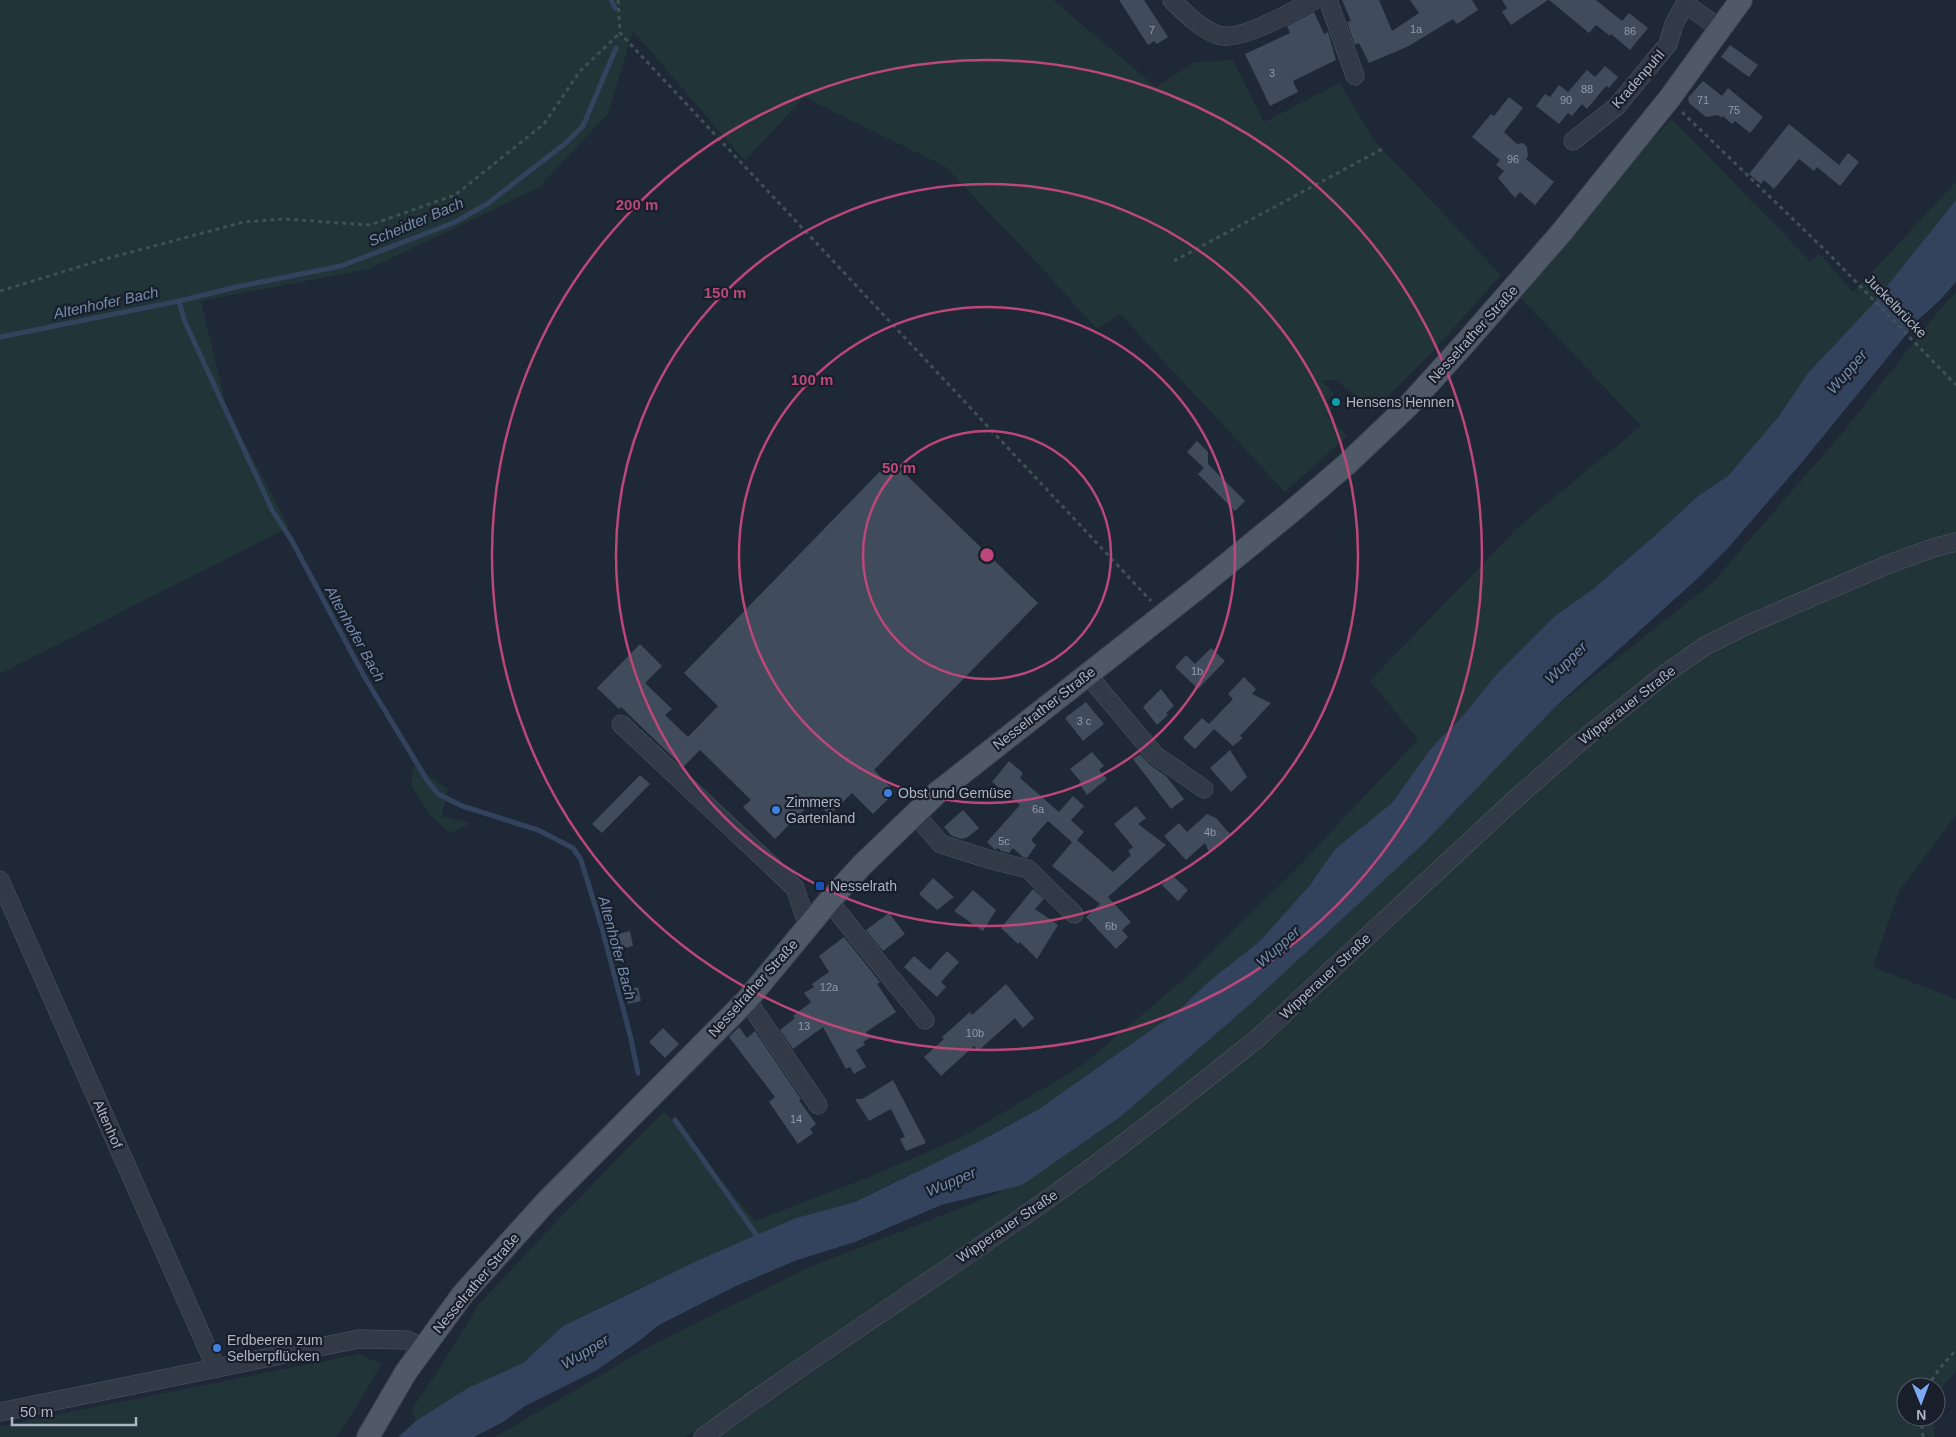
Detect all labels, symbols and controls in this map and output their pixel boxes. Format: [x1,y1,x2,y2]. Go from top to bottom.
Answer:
house number: 1a [1410,23,1423,35]
house number: 7 [1149,24,1155,36]
house number: 86 [1624,25,1636,37]
street label: Kradenpuhl [1608,47,1668,111]
house number: 3 [1269,67,1275,79]
house number: 88 [1581,83,1593,95]
house number: 90 [1560,94,1572,106]
house number: 71 [1697,94,1709,106]
house number: 75 [1728,104,1740,116]
house number: 96 [1507,153,1519,165]
water label: Scheidter Bach [366,194,466,249]
text: 200 m [616,196,658,213]
street label: Juckelbrücke [1862,271,1930,341]
street label: Nesselrather Straße [1425,282,1521,386]
water label: Altenhofer Bach [51,283,160,322]
text: 150 m [704,284,746,301]
water label: Wupper [1823,346,1871,397]
text: 100 m [791,371,833,388]
place label: Hensens Hennen [1346,394,1454,410]
marker: Hensens Hennen [1330,396,1342,408]
text: 50 m [882,459,916,476]
centre of rings [978,546,996,564]
water label: Altenhofer Bach [322,582,389,685]
water label: Wupper [1541,637,1591,687]
street label: Wipperauer Straße [1575,662,1679,748]
street label: Nesselrather Straße [990,663,1098,753]
house number: 1b [1191,665,1203,677]
house number: 3 c [1077,715,1092,727]
place label: Obst und Gemüse [898,785,1012,801]
marker: Obst und Gemüse [882,787,894,799]
place label: Zimmers Gartenland [786,794,855,826]
house number: 6a [1032,803,1045,815]
marker: Zimmers Gartenland [770,804,782,816]
house number: 4b [1204,826,1216,838]
house number: 5c [998,835,1010,847]
place label: Nesselrath [830,878,897,894]
marker: Nesselrath [814,880,826,892]
water label: Altenhofer Bach [595,893,640,1002]
house number: 6b [1105,920,1117,932]
water label: Wupper [1252,922,1304,971]
street label: Wipperauer Straße [1276,930,1374,1022]
street label: Nesselrather Straße [705,936,801,1040]
house number: 12a [820,981,839,993]
house number: 13 [798,1020,810,1032]
house number: 10b [966,1027,984,1039]
street label: Altenhof [90,1097,126,1151]
house number: 14 [790,1113,802,1125]
water label: Wupper [923,1163,979,1200]
street label: Wipperauer Straße [953,1186,1061,1266]
street label: Nesselrather Straße [430,1230,523,1336]
water label: Wupper [558,1330,612,1372]
place label: Erdbeeren zum Selberpflücken [227,1332,323,1364]
marker: Erdbeeren zum Selberpflücken [211,1342,223,1354]
north arrow [1896,1377,1946,1427]
scale bar [12,1394,136,1426]
text: 50 m [20,1403,53,1420]
text: N [1916,1407,1926,1423]

